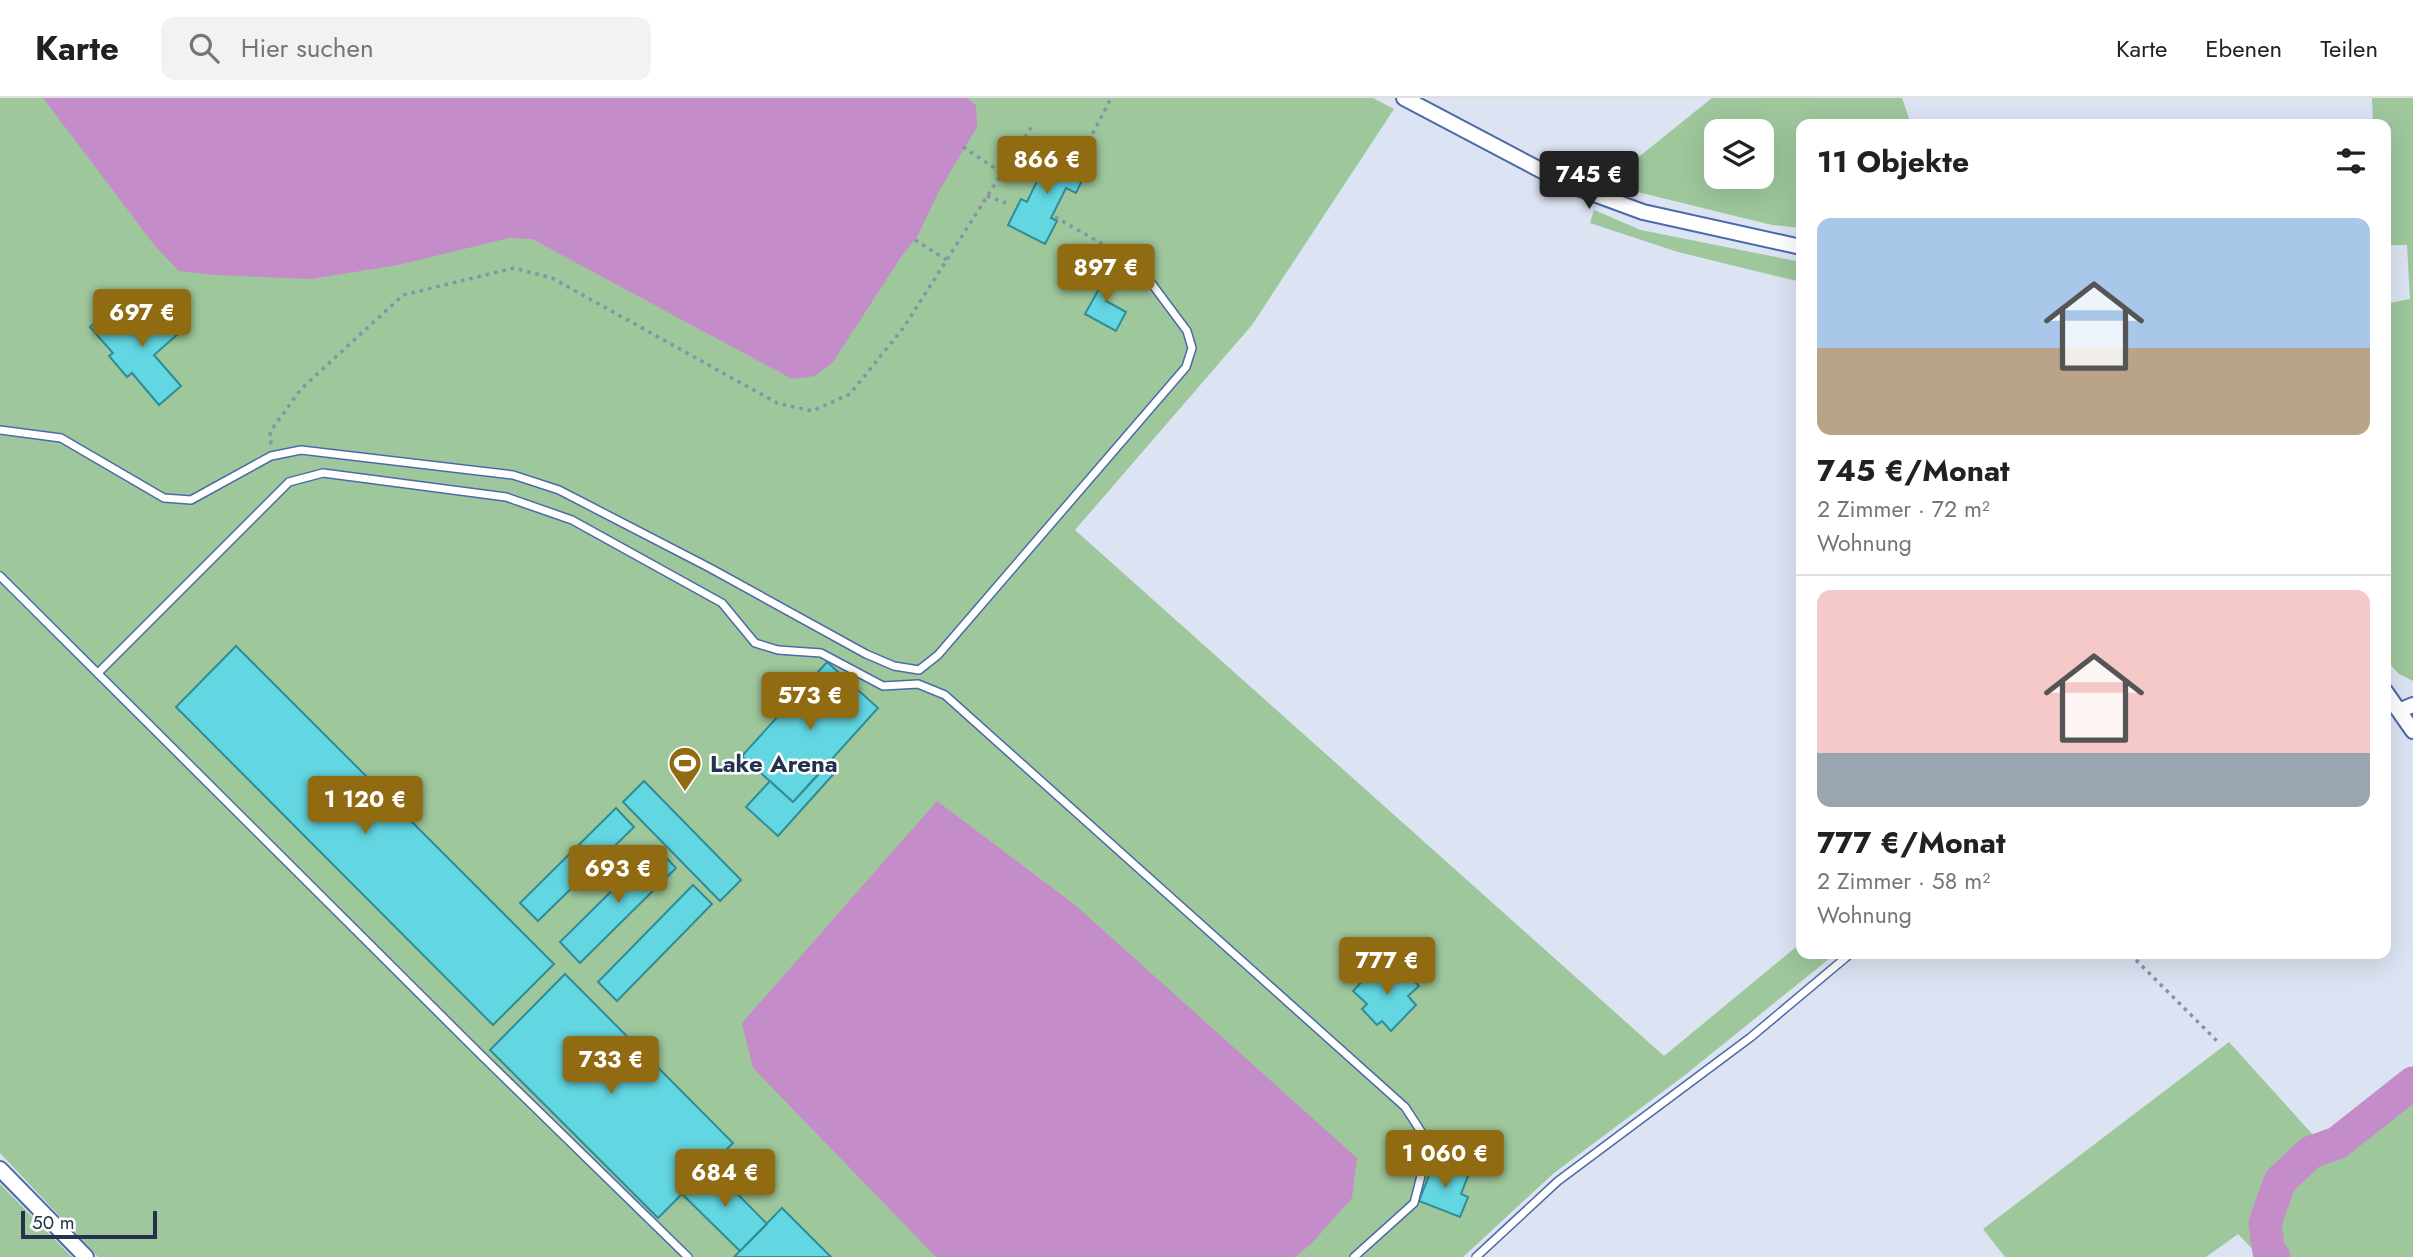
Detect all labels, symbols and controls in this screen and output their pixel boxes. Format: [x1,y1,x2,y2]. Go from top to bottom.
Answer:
search box [161,17,651,80]
text: Karte [35,25,119,72]
icon: search [185,29,223,67]
text: Hier suchen [241,29,374,67]
text: Karte [2116,31,2167,66]
text: Ebenen [2205,31,2282,66]
text: Teilen [2320,31,2378,66]
map controls [1704,119,1774,189]
button: layers [1704,119,1774,189]
pin: 866 € [998,136,1096,196]
text: 11 Objekte [1817,140,1969,183]
text: 866 € [1013,142,1081,176]
icon: filters [2332,142,2370,180]
pin: 745 € [1540,152,1638,211]
text: 745 € [1556,157,1622,191]
pin: 897 € [1057,244,1155,304]
text: 897 € [1074,250,1138,284]
icon: home [2031,263,2157,389]
pin: 697 € [93,289,191,349]
text: 697 € [109,295,175,329]
text: 745 €/Monat [1817,449,2010,492]
text: 2 Zimmer · 72 m² [1817,492,1990,526]
text: Wohnung [1817,526,1912,560]
icon: home [2031,635,2157,761]
pin: 573 € [761,672,859,732]
text: 573 € [778,678,842,712]
sports icon: Lake Arena [666,744,704,793]
place label: Lake Arena [710,746,838,781]
pin: 1 120 € [300,776,430,836]
text: 1 120 € [324,782,406,816]
text: 777 €/Monat [1817,821,2006,864]
pin: 693 € [569,846,667,905]
text: 693 € [584,851,652,885]
text: 2 Zimmer · 58 m² [1817,864,1990,898]
text: Wohnung [1817,898,1912,932]
pin: 777 € [1338,937,1436,997]
text: 777 € [1355,943,1419,977]
pin: 733 € [562,1037,660,1096]
text: 733 € [579,1042,643,1076]
pin: 1 060 € [1380,1130,1510,1190]
text: 1 060 € [1402,1136,1488,1170]
pin: 684 € [676,1150,774,1209]
text: 684 € [691,1155,759,1189]
scale bar [21,1208,158,1240]
text: 50 m [32,1209,75,1236]

